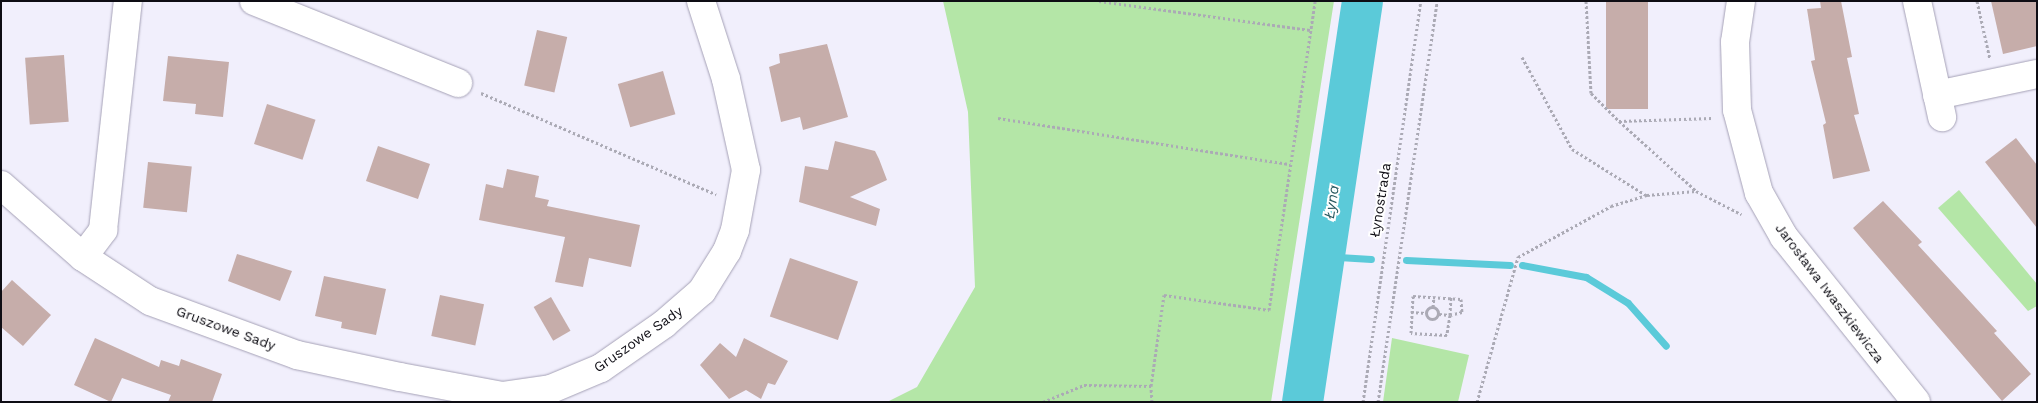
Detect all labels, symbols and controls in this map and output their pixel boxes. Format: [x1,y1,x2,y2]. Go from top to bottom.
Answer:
street label: Łynostrada [1366,162,1394,238]
water label: Łyna [1320,184,1344,220]
street label: Jarosława Iwaszkiewicza [1772,220,1888,366]
street label: Gruszowe Sady [174,302,278,354]
street label: Gruszowe Sady [590,302,686,376]

